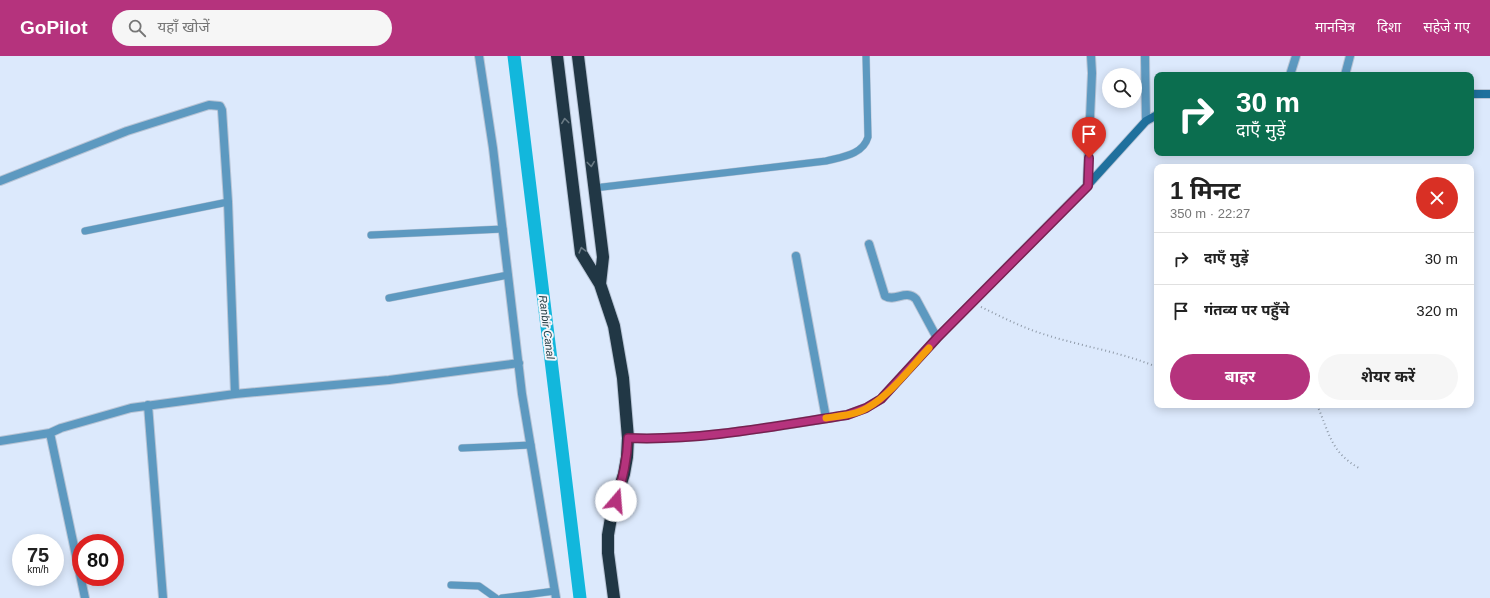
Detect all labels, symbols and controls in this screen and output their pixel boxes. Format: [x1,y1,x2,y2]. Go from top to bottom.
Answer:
search box [112,10,392,46]
text: GoPilot [20,17,88,38]
icon: search [126,17,148,39]
text: यहाँ खोजें [158,18,210,35]
text: मानचित्र [1315,19,1355,35]
text: दिशा [1377,19,1401,35]
text: सहेजे गए [1423,19,1470,35]
map controls [1102,68,1142,108]
button: search [1102,68,1142,108]
text: 30 m [1236,87,1300,118]
icon: right [1170,88,1222,140]
pin [1072,117,1106,158]
one-way arrow [561,118,570,124]
text: दाएँ मुड़ें [1236,120,1286,140]
icon: arrive [1078,123,1100,145]
one-way arrow [587,161,596,167]
text: 1 मिनट [1170,177,1240,204]
button: close [1416,177,1458,219]
text: 350 m · 22:27 [1170,206,1250,221]
one-way arrow [578,247,587,254]
icon: right [1170,248,1192,270]
text: दाएँ मुड़ें [1204,249,1248,266]
text: 30 m [1425,250,1458,267]
water label: Ranbir Canal [537,294,557,360]
icon: arrive [1170,300,1192,322]
text: गंतव्य पर पहुँचे [1204,301,1289,318]
text: 320 m [1416,302,1458,319]
button: बाहर [1170,354,1310,400]
button: शेयर करें [1318,354,1458,400]
position arrow [595,480,637,522]
speed limit sign: 80 [72,534,124,586]
text: 75 [27,544,49,566]
text: km/h [27,564,49,575]

